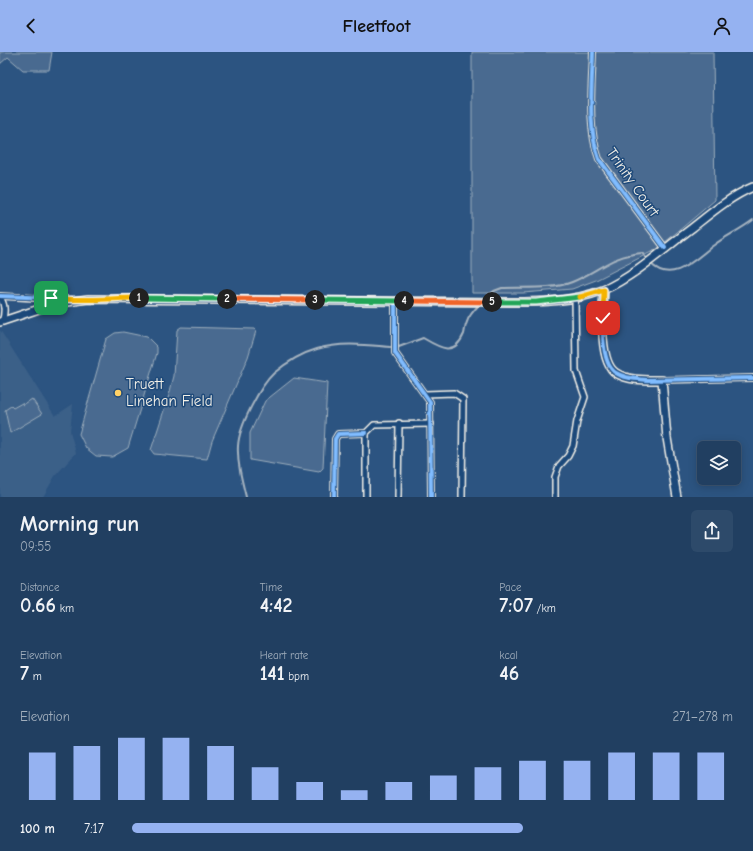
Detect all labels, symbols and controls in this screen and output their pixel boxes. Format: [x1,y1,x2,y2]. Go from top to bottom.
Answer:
icon: back [20,15,42,37]
icon: person [711,15,733,37]
text: Fleetfoot [342,16,411,37]
street label: Trinity Court [603,144,664,220]
pin [34,281,68,315]
icon: arrive [40,287,62,309]
pin: 1 [129,288,149,308]
pin: 2 [217,289,237,309]
pin: 3 [305,290,325,310]
text: 1 [137,291,141,304]
pin: 4 [394,291,414,311]
text: 2 [224,292,230,305]
pin: 5 [482,292,502,312]
text: 3 [312,293,318,306]
text: 4 [401,294,407,307]
text: 5 [489,295,495,308]
pin [586,301,620,335]
icon: check [592,307,614,329]
place label: Truett Linehan Field [126,375,213,410]
marker: Truett Linehan Field [113,388,123,398]
map controls [697,441,741,485]
button: layers [697,441,741,485]
button: share [691,510,733,552]
text: Morning run [20,511,139,537]
text: 09:55 [20,539,51,554]
text: Distance [20,581,59,594]
text: Time [260,581,283,594]
text: Pace [499,581,522,594]
text: 0.66 [20,594,56,617]
text: 4:42 [260,594,293,617]
text: 7:07 [499,594,533,617]
text: km [56,602,74,615]
text: /km [533,602,556,615]
text: Elevation [20,649,62,662]
text: Heart rate [260,649,308,662]
text: kcal [499,649,518,662]
text: 7 [20,662,29,685]
text: 141 [260,662,285,685]
text: 46 [499,662,519,685]
text: m [29,670,42,683]
text: bpm [285,670,309,683]
text: Elevation [20,709,70,724]
text: 271–278 m [672,709,733,724]
text: 100 m [20,821,55,836]
text: 7:17 [84,821,104,836]

